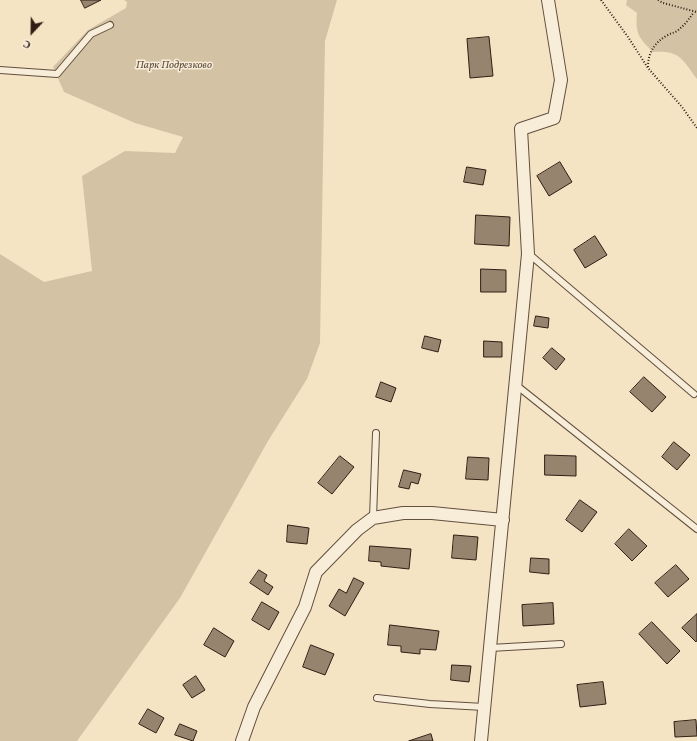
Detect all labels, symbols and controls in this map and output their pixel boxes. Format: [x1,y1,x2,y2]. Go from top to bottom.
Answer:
north arrow [12,12,52,52]
text: С [21,35,33,52]
park label: Парк Подрезково [136,59,212,73]

